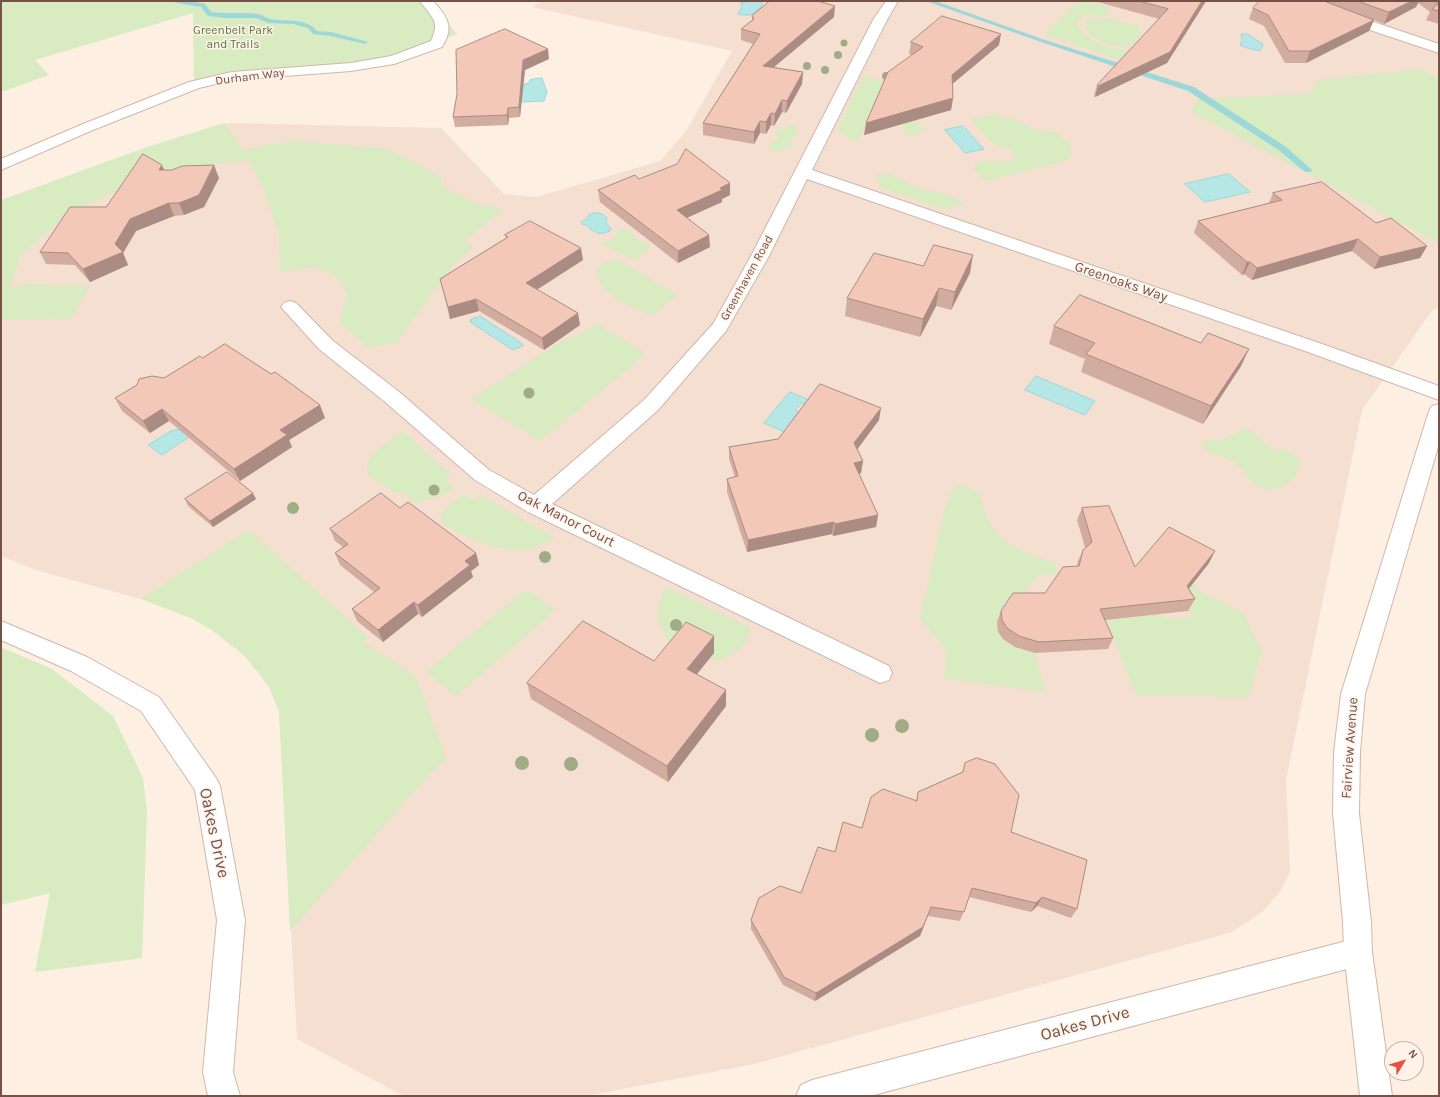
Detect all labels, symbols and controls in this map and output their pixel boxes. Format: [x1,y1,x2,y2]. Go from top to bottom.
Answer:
park label: Greenbelt Park and Trails [193,24,273,52]
street label: Durham Way [214,66,286,88]
street label: Greenhaven Road [718,233,776,323]
street label: Greenoaks Way [1072,258,1170,306]
street label: Oak Manor Court [514,487,618,551]
street label: Fairview Avenue [1338,697,1362,799]
street label: Oakes Drive [195,786,233,880]
street label: Oakes Drive [1038,1002,1132,1046]
north arrow [1384,1041,1424,1081]
text: N [1406,1047,1421,1061]

